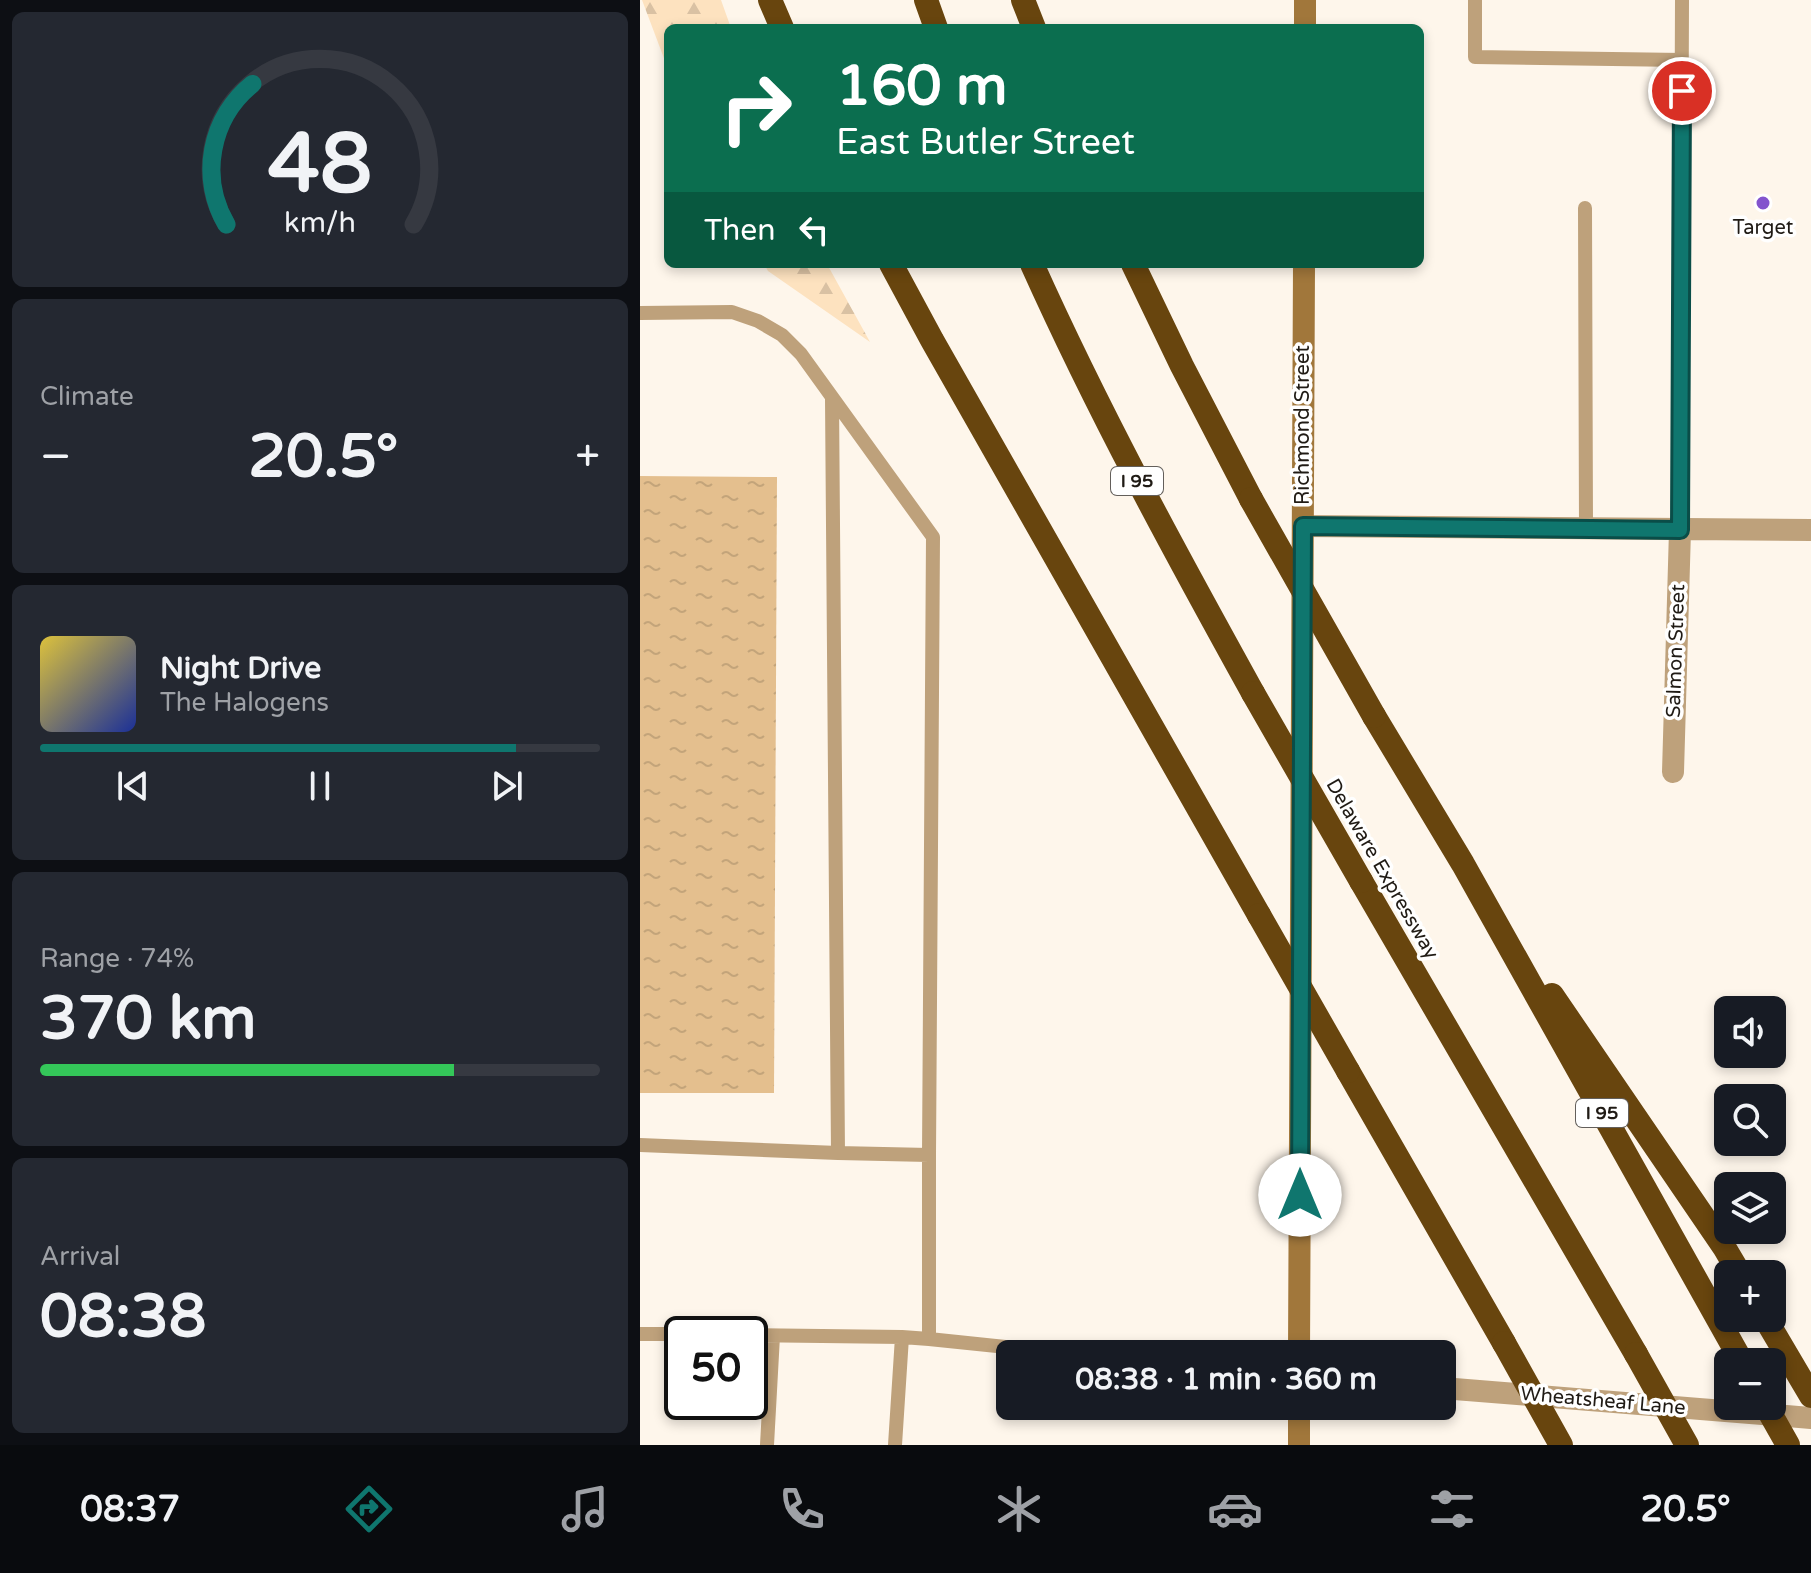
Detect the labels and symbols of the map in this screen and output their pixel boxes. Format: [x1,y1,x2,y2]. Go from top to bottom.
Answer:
pin [1648,57,1716,125]
marker: Target [1754,194,1772,212]
place label: Target [1733,216,1794,240]
street label: Richmond Street [1291,345,1315,505]
road number: I 95 [1111,467,1163,495]
street label: Salmon Street [1662,583,1690,718]
street label: Delaware Expressway [1321,775,1444,964]
road number: I 95 [1576,1099,1628,1127]
position arrow [1258,1153,1342,1237]
speed limit sign: 50 [664,1316,768,1420]
street label: Wheatsheaf Lane [1519,1382,1687,1420]

